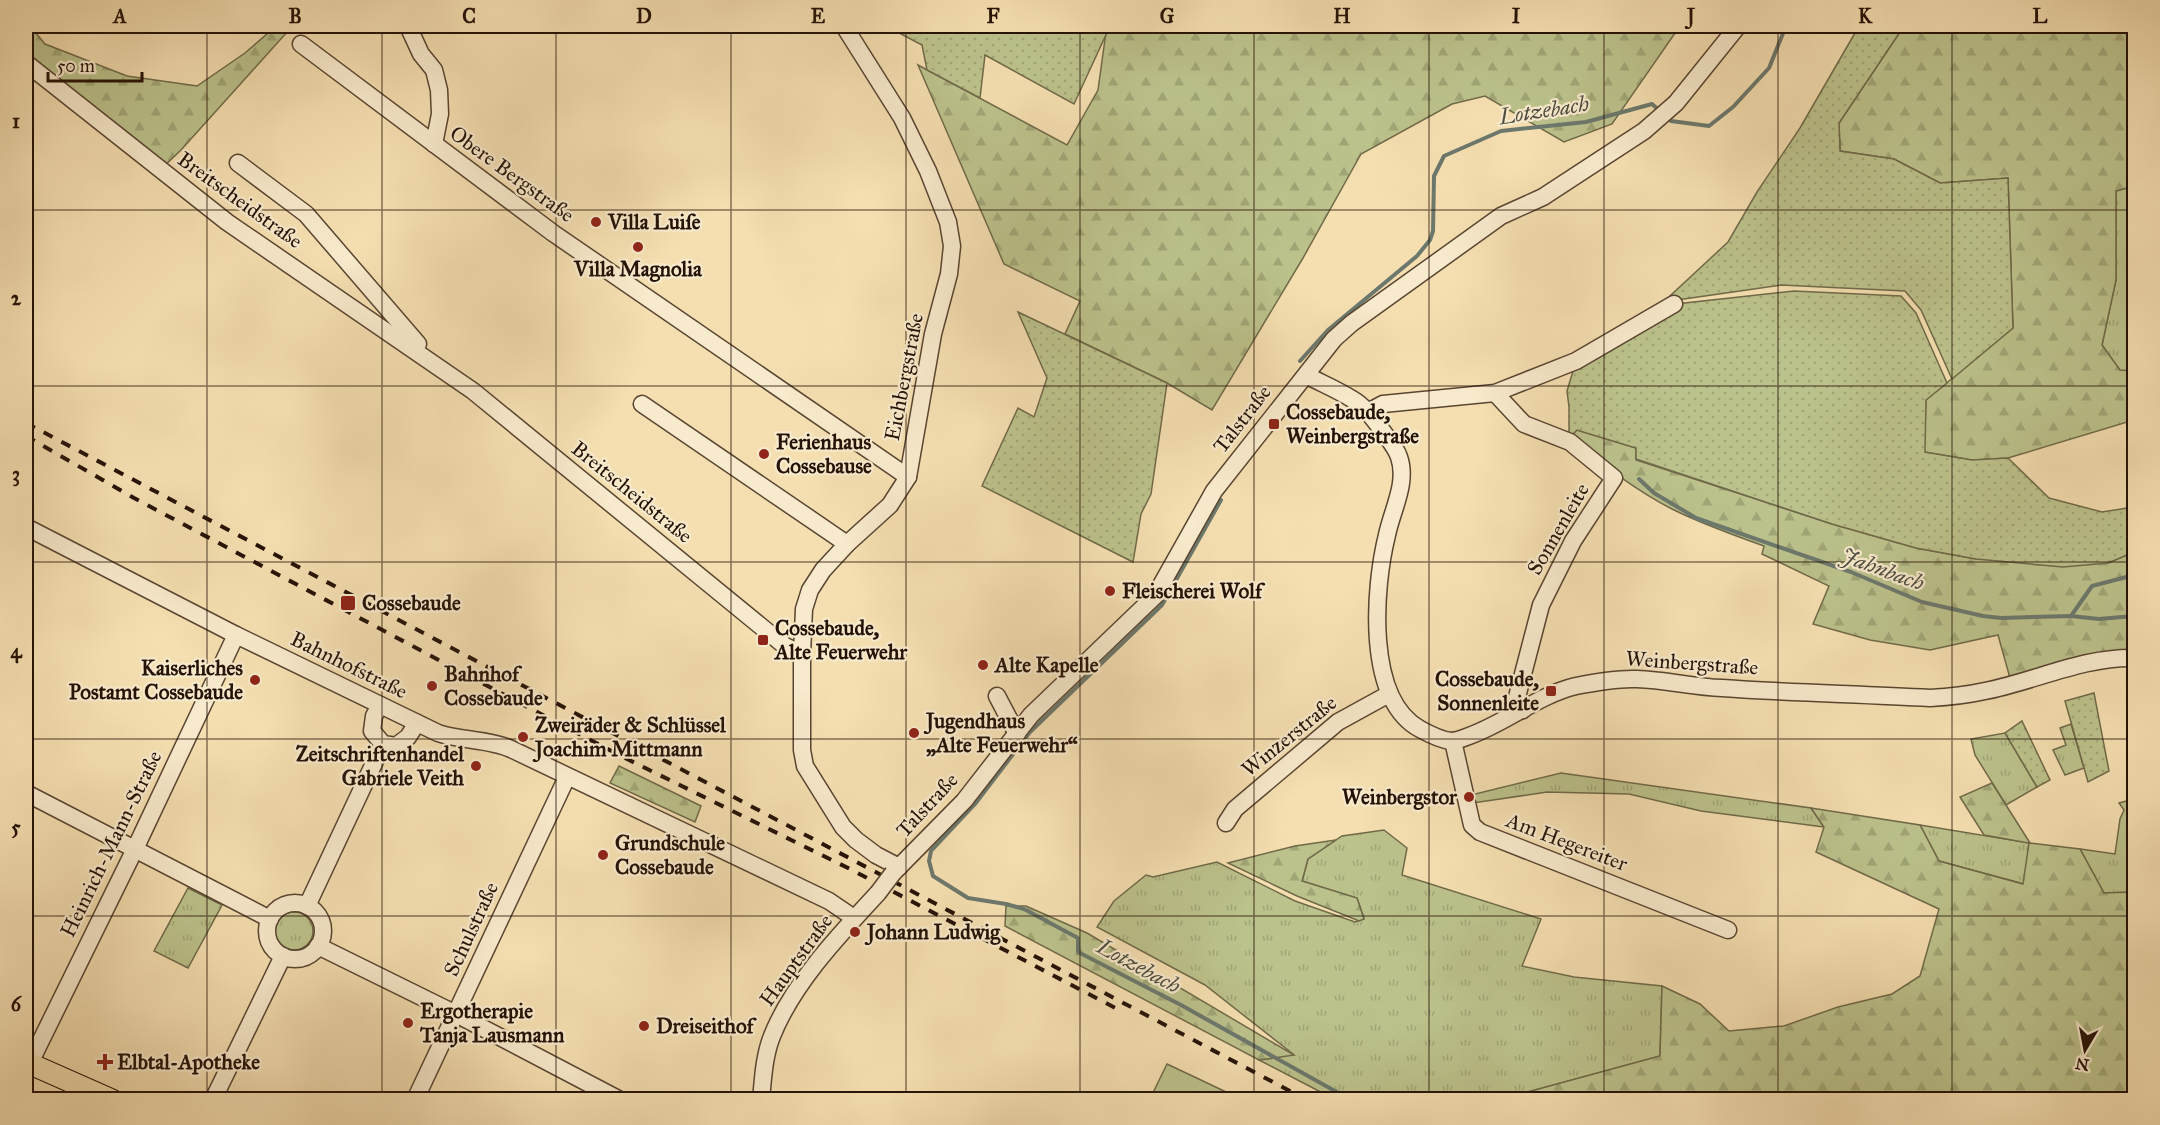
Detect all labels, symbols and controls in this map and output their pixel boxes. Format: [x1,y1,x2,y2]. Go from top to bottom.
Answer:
text: A [111,4,127,28]
text: B [288,4,302,28]
text: C [462,4,476,28]
text: D [636,4,652,28]
text: E [811,4,826,28]
text: F [986,4,1000,28]
text: G [1160,4,1175,28]
text: H [1333,4,1351,28]
text: I [1512,4,1521,28]
text: J [1684,4,1696,30]
text: K [1858,4,1873,28]
text: L [2033,4,2048,28]
scale bar [48,45,142,83]
text: 50 m [57,55,95,77]
water label: Lotzebach [1496,90,1591,131]
text: 1 [12,109,20,133]
street label: Obere Bergstraße [445,120,580,228]
street label: Breitscheidstraße [173,146,308,254]
place label: Villa Luiſe [607,209,701,235]
marker: Villa Luiſe [589,215,603,229]
marker: Villa Magnolia [631,240,645,254]
place label: Villa Magnolia [573,256,703,282]
text: 2 [11,286,22,310]
street label: Eichbergstraße [879,311,929,443]
street label: Talstraße [1207,380,1277,458]
place label: Cossebaude, Weinbergstraße [1286,399,1419,449]
marker: Cossebaude, Weinbergstraße [1267,417,1281,431]
place label: Ferienhaus Cossebause [776,429,872,479]
street label: Breitscheidstraße [566,435,698,549]
marker: Ferienhaus Cossebause [757,447,771,461]
text: 3 [12,462,20,487]
street label: Sonnenleite [1521,478,1595,580]
water label: Jahnbach [1836,541,1928,596]
place label: Fleischerei Wolf [1122,578,1266,604]
marker: Fleischerei Wolf [1103,584,1117,598]
place label: Cossebaude [362,590,461,616]
marker: Cossebaude [339,594,357,612]
place label: Cossebaude, Alte Feuerwehr [773,615,908,665]
street label: Bahnhofstraße [286,626,412,705]
marker: Cossebaude, Alte Feuerwehr [756,633,770,647]
text: 4 [10,639,22,664]
street label: Weinbergstraße [1625,645,1759,681]
place label: Alte Kapelle [993,652,1099,678]
place label: Kaiserliches Postamt Cossebaude [69,655,243,705]
marker: Alte Kapelle [976,658,990,672]
place label: Bahnhof Cossebaude [444,661,543,711]
place label: Cossebaude, Sonnenleite [1435,666,1540,716]
marker: Kaiserliches Postamt Cossebaude [248,673,262,687]
marker: Bahnhof Cossebaude [425,679,439,693]
marker: Cossebaude, Sonnenleite [1544,684,1558,698]
street label: Winzerstraße [1236,690,1342,782]
place label: Jugendhaus „Alte Feuerwehr“ [923,708,1078,758]
place label: Zweiräder & Schlüssel Joachim Mittmann [532,712,727,763]
marker: Jugendhaus „Alte Feuerwehr“ [907,726,921,740]
marker: Zweiräder & Schlüssel Joachim Mittmann [516,730,530,744]
place label: Zeitschriftenhandel Gabriele Veith [296,741,465,791]
street label: Heinrich-Mann-Straße [55,746,168,942]
marker: Zeitschriftenhandel Gabriele Veith [469,759,483,773]
street label: Talstraße [891,767,964,843]
place label: Weinbergstor [1342,784,1458,810]
marker: Weinbergstor [1462,790,1476,804]
street label: Am Hegereiter [1502,807,1631,877]
text: 5 [11,815,21,839]
place label: Grundschule Cossebaude [615,830,725,880]
marker: Grundschule Cossebaude [596,848,610,862]
street label: Schulstraße [438,878,504,980]
street label: Hauptstraße [754,909,838,1011]
place label: Johann Ludwig [864,919,1001,946]
marker: Johann Ludwig [848,925,862,939]
water label: Lotzebach [1092,932,1186,999]
text: 6 [11,992,23,1016]
place label: Ergotherapie Tanja Lausmann [419,998,565,1048]
place label: Dreiseithof [656,1013,758,1039]
marker: Ergotherapie Tanja Lausmann [401,1016,415,1030]
marker: Dreiseithof [637,1019,651,1033]
north arrow [2055,1020,2115,1080]
place label: Elbtal-Apotheke [117,1049,260,1075]
text: N [2074,1054,2091,1075]
marker: Elbtal-Apotheke [98,1055,112,1069]

